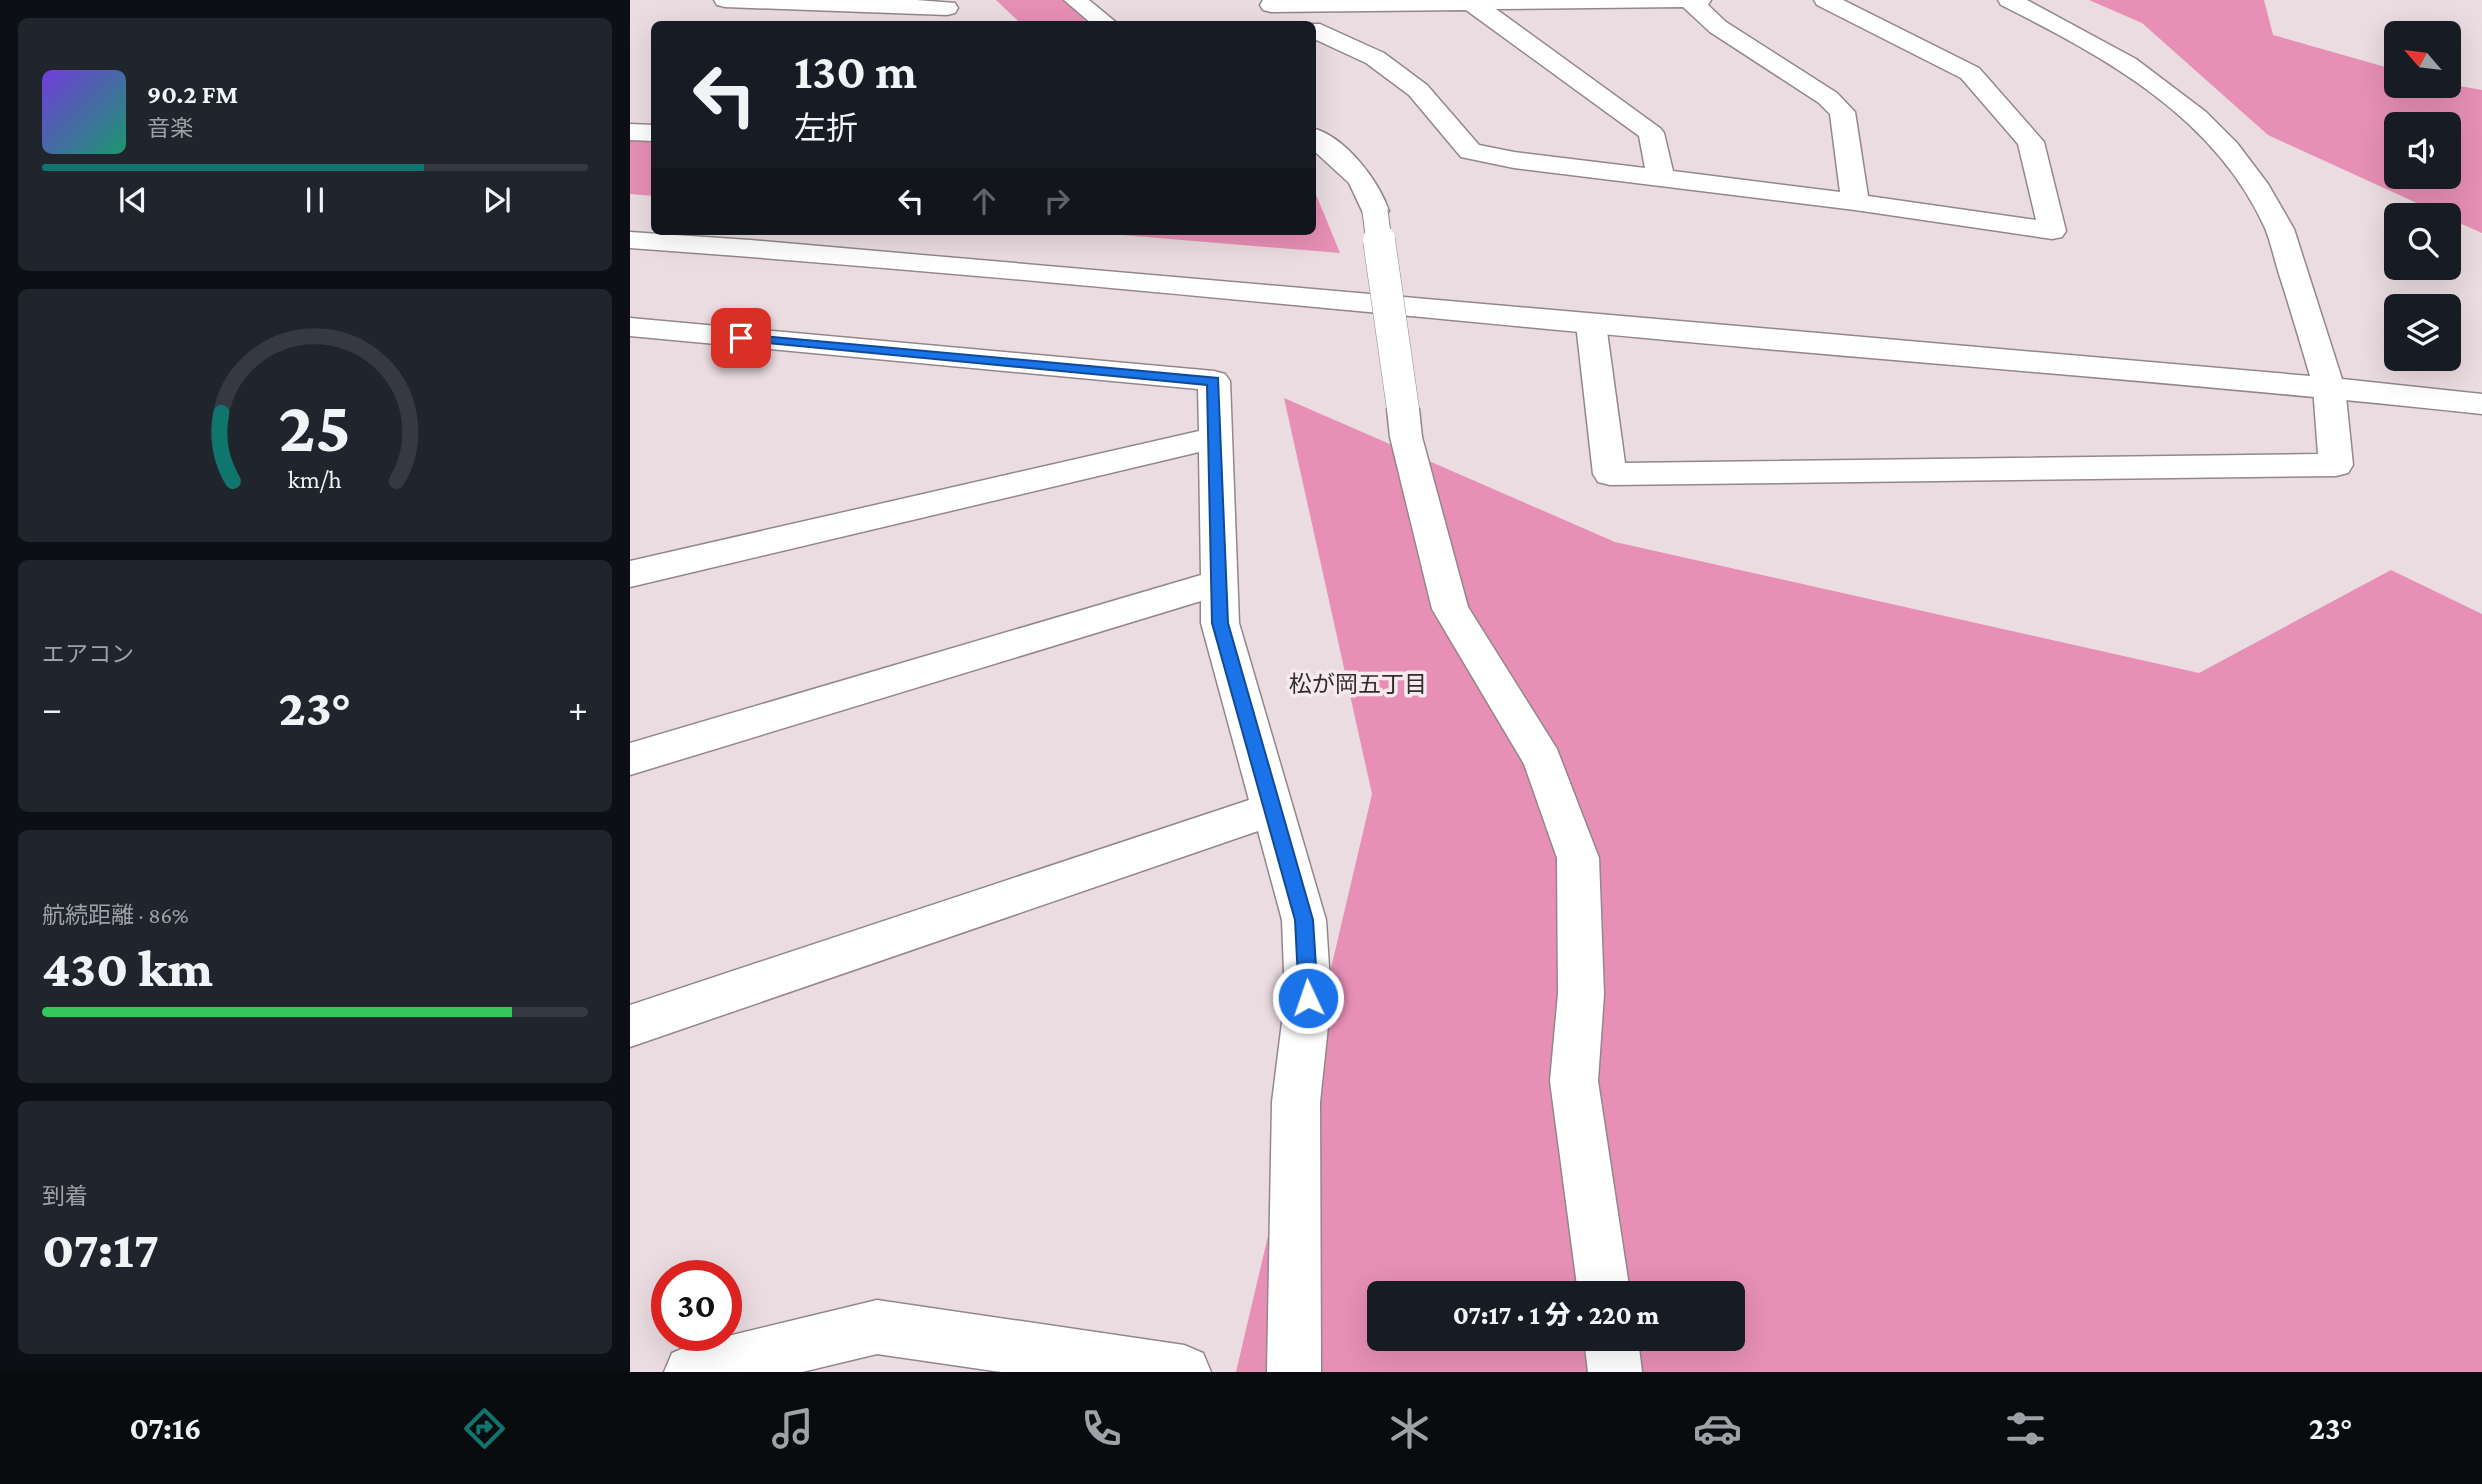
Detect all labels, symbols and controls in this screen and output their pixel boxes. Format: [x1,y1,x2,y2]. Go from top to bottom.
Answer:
north arrow [2384,21,2460,98]
map controls [2384,21,2461,371]
text: 130 m [794,44,917,99]
icon: left [679,49,770,140]
text: 90.2 FM [147,80,238,109]
text: 左折 [794,110,858,146]
button: sound [2384,112,2461,189]
text: 音楽 [147,115,193,141]
icon: previous [114,181,152,219]
icon: pause [296,181,334,219]
icon: next [478,181,516,219]
icon: left [892,182,930,220]
icon: ahead [965,182,1003,220]
icon: right [1038,182,1076,220]
button: search [2384,203,2461,280]
button: layers [2384,294,2461,371]
pin [711,308,771,368]
icon: arrive [722,319,760,357]
text: 25 [279,387,351,468]
text: km/h [288,466,342,493]
text: エアコン [42,641,134,667]
district label: 松が岡五丁目 [1289,671,1427,697]
text: 23° [279,678,351,736]
text: − [42,687,62,729]
text: + [568,687,588,729]
text: 航続距離 · 86% [42,902,189,928]
text: 430 km [42,939,213,997]
position arrow [1271,961,1345,1035]
text: 到着 [42,1183,88,1209]
text: 07:17 [42,1220,159,1278]
speed limit sign: 30 [651,1260,742,1351]
text: 07:17 · 1 分 · 220 m [1453,1301,1659,1330]
icon: directions [460,1404,509,1453]
icon: music [768,1404,817,1453]
icon: phone [1077,1404,1126,1453]
icon: climate [1385,1404,1434,1453]
icon: car [1693,1404,1742,1453]
icon: filters [2001,1404,2050,1453]
text: 07:16 [130,1410,201,1446]
text: 23° [2309,1410,2352,1446]

